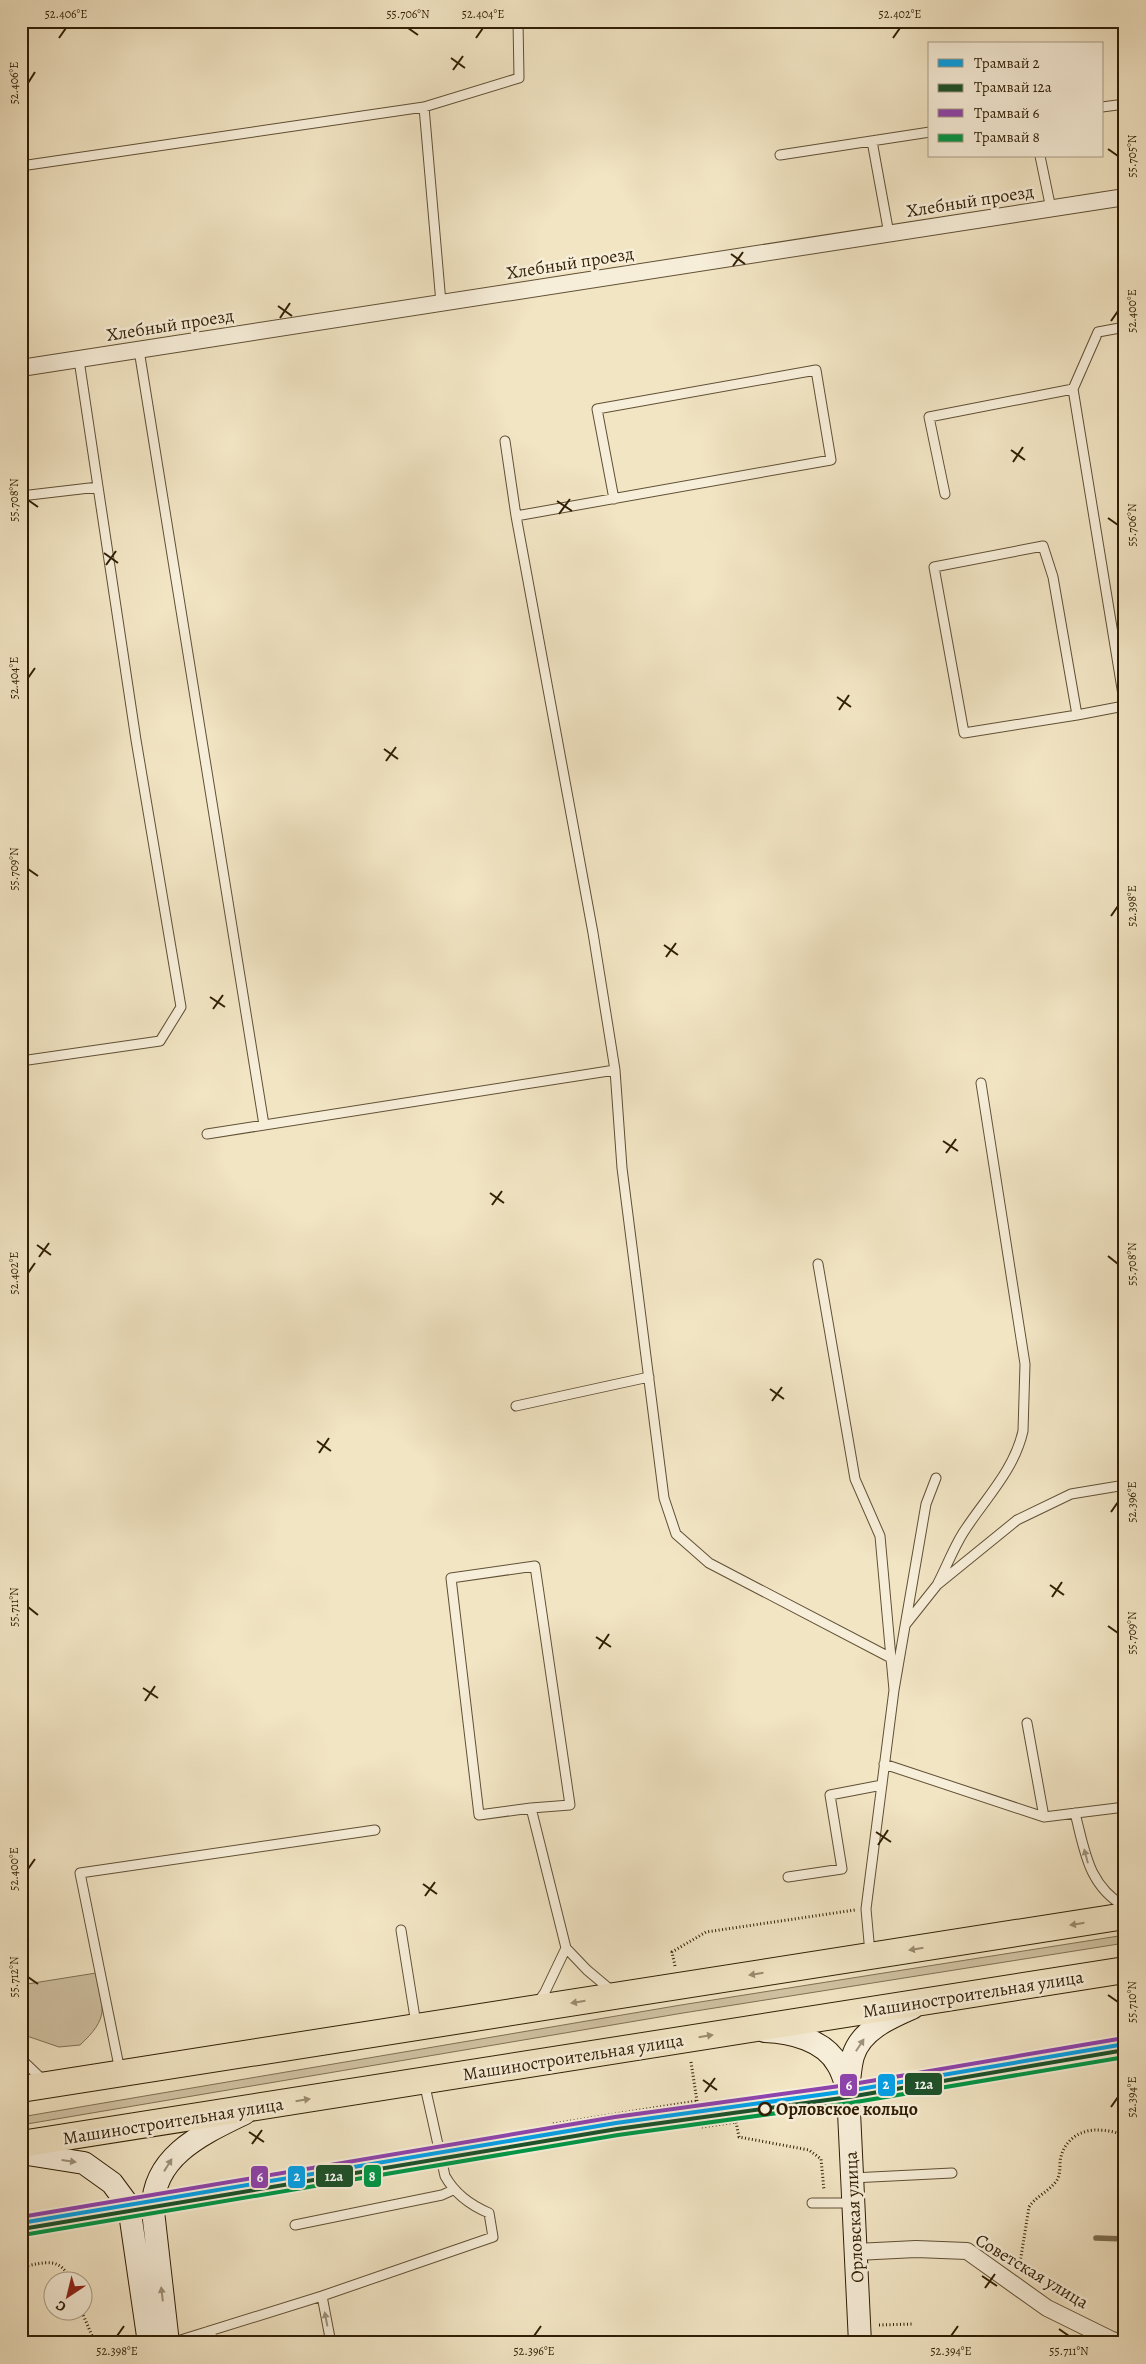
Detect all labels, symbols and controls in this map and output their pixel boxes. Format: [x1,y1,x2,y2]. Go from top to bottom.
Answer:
text: 52.406°E [45,6,87,22]
text: 55.706°N [386,6,430,22]
text: 52.404°E [462,6,504,22]
text: 52.402°E [879,6,921,22]
legend [928,42,1104,158]
text: Трамвай 2 [974,53,1040,73]
text: 52.406°E [6,62,22,104]
text: Трамвай 12а [974,77,1052,97]
text: Трамвай 6 [974,103,1039,123]
text: Трамвай 8 [974,127,1040,147]
text: 55.705°N [1124,134,1140,177]
street label: Хлебный проезд [905,179,1036,223]
street label: Хлебный проезд [505,241,636,285]
text: 52.400°E [1124,289,1140,333]
street label: Хлебный проезд [105,303,236,347]
text: 55.708°N [6,478,22,522]
text: 55.706°N [1124,503,1140,547]
text: 52.404°E [6,657,22,699]
text: 55.709°N [6,847,22,891]
text: 52.398°E [1124,885,1140,927]
text: 55.708°N [1124,1242,1140,1286]
text: 52.402°E [6,1252,22,1294]
text: 52.396°E [1124,1481,1140,1523]
text: 55.711°N [6,1587,22,1627]
text: 55.709°N [1124,1611,1140,1655]
text: 52.400°E [6,1847,22,1891]
one-way arrow [1082,1849,1090,1864]
one-way arrow [1068,1920,1084,1928]
one-way arrow [908,1945,924,1953]
text: 55.712°N [6,1956,22,1998]
street label: Машиностроительная улица [861,1965,1086,2023]
one-way arrow [747,1970,763,1978]
text: 55.710°N [1124,1981,1140,2023]
one-way arrow [569,1998,585,2006]
street label: Машиностроительная улица [461,2028,686,2086]
one-way arrow [698,2032,714,2040]
one-way arrow [855,2038,865,2051]
line badge: 12а [904,2072,943,2096]
line badge: 6 [839,2073,858,2097]
line badge: 2 [877,2073,896,2097]
text: 2 [883,2075,890,2094]
text: 12а [915,2075,934,2094]
text: 6 [846,2076,853,2095]
text: 52.394°E [1124,2076,1140,2118]
street label: Машиностроительная улица [61,2092,286,2150]
one-way arrow [296,2096,312,2104]
place label: Орловское кольцо [776,2097,918,2121]
marker: Орловское кольцо [758,2102,772,2116]
street label: Орловская улица [839,2150,869,2283]
one-way arrow [62,2158,78,2166]
one-way arrow [163,2159,173,2172]
line badge: 12а [315,2164,354,2188]
line badge: 8 [363,2164,382,2188]
line badge: 6 [250,2165,269,2189]
line badge: 2 [287,2165,306,2189]
text: 2 [294,2167,301,2186]
text: 12а [325,2167,344,2186]
text: 8 [369,2167,376,2186]
text: 6 [257,2168,264,2187]
street label: Советская улица [971,2228,1094,2315]
north arrow [42,2272,92,2322]
one-way arrow [158,2286,166,2302]
text: С [52,2296,70,2316]
one-way arrow [322,2311,330,2327]
text: 52.398°E [96,2343,138,2359]
text: 52.396°E [513,2343,555,2359]
text: 52.394°E [930,2343,972,2359]
text: 55.711°N [1049,2343,1089,2359]

